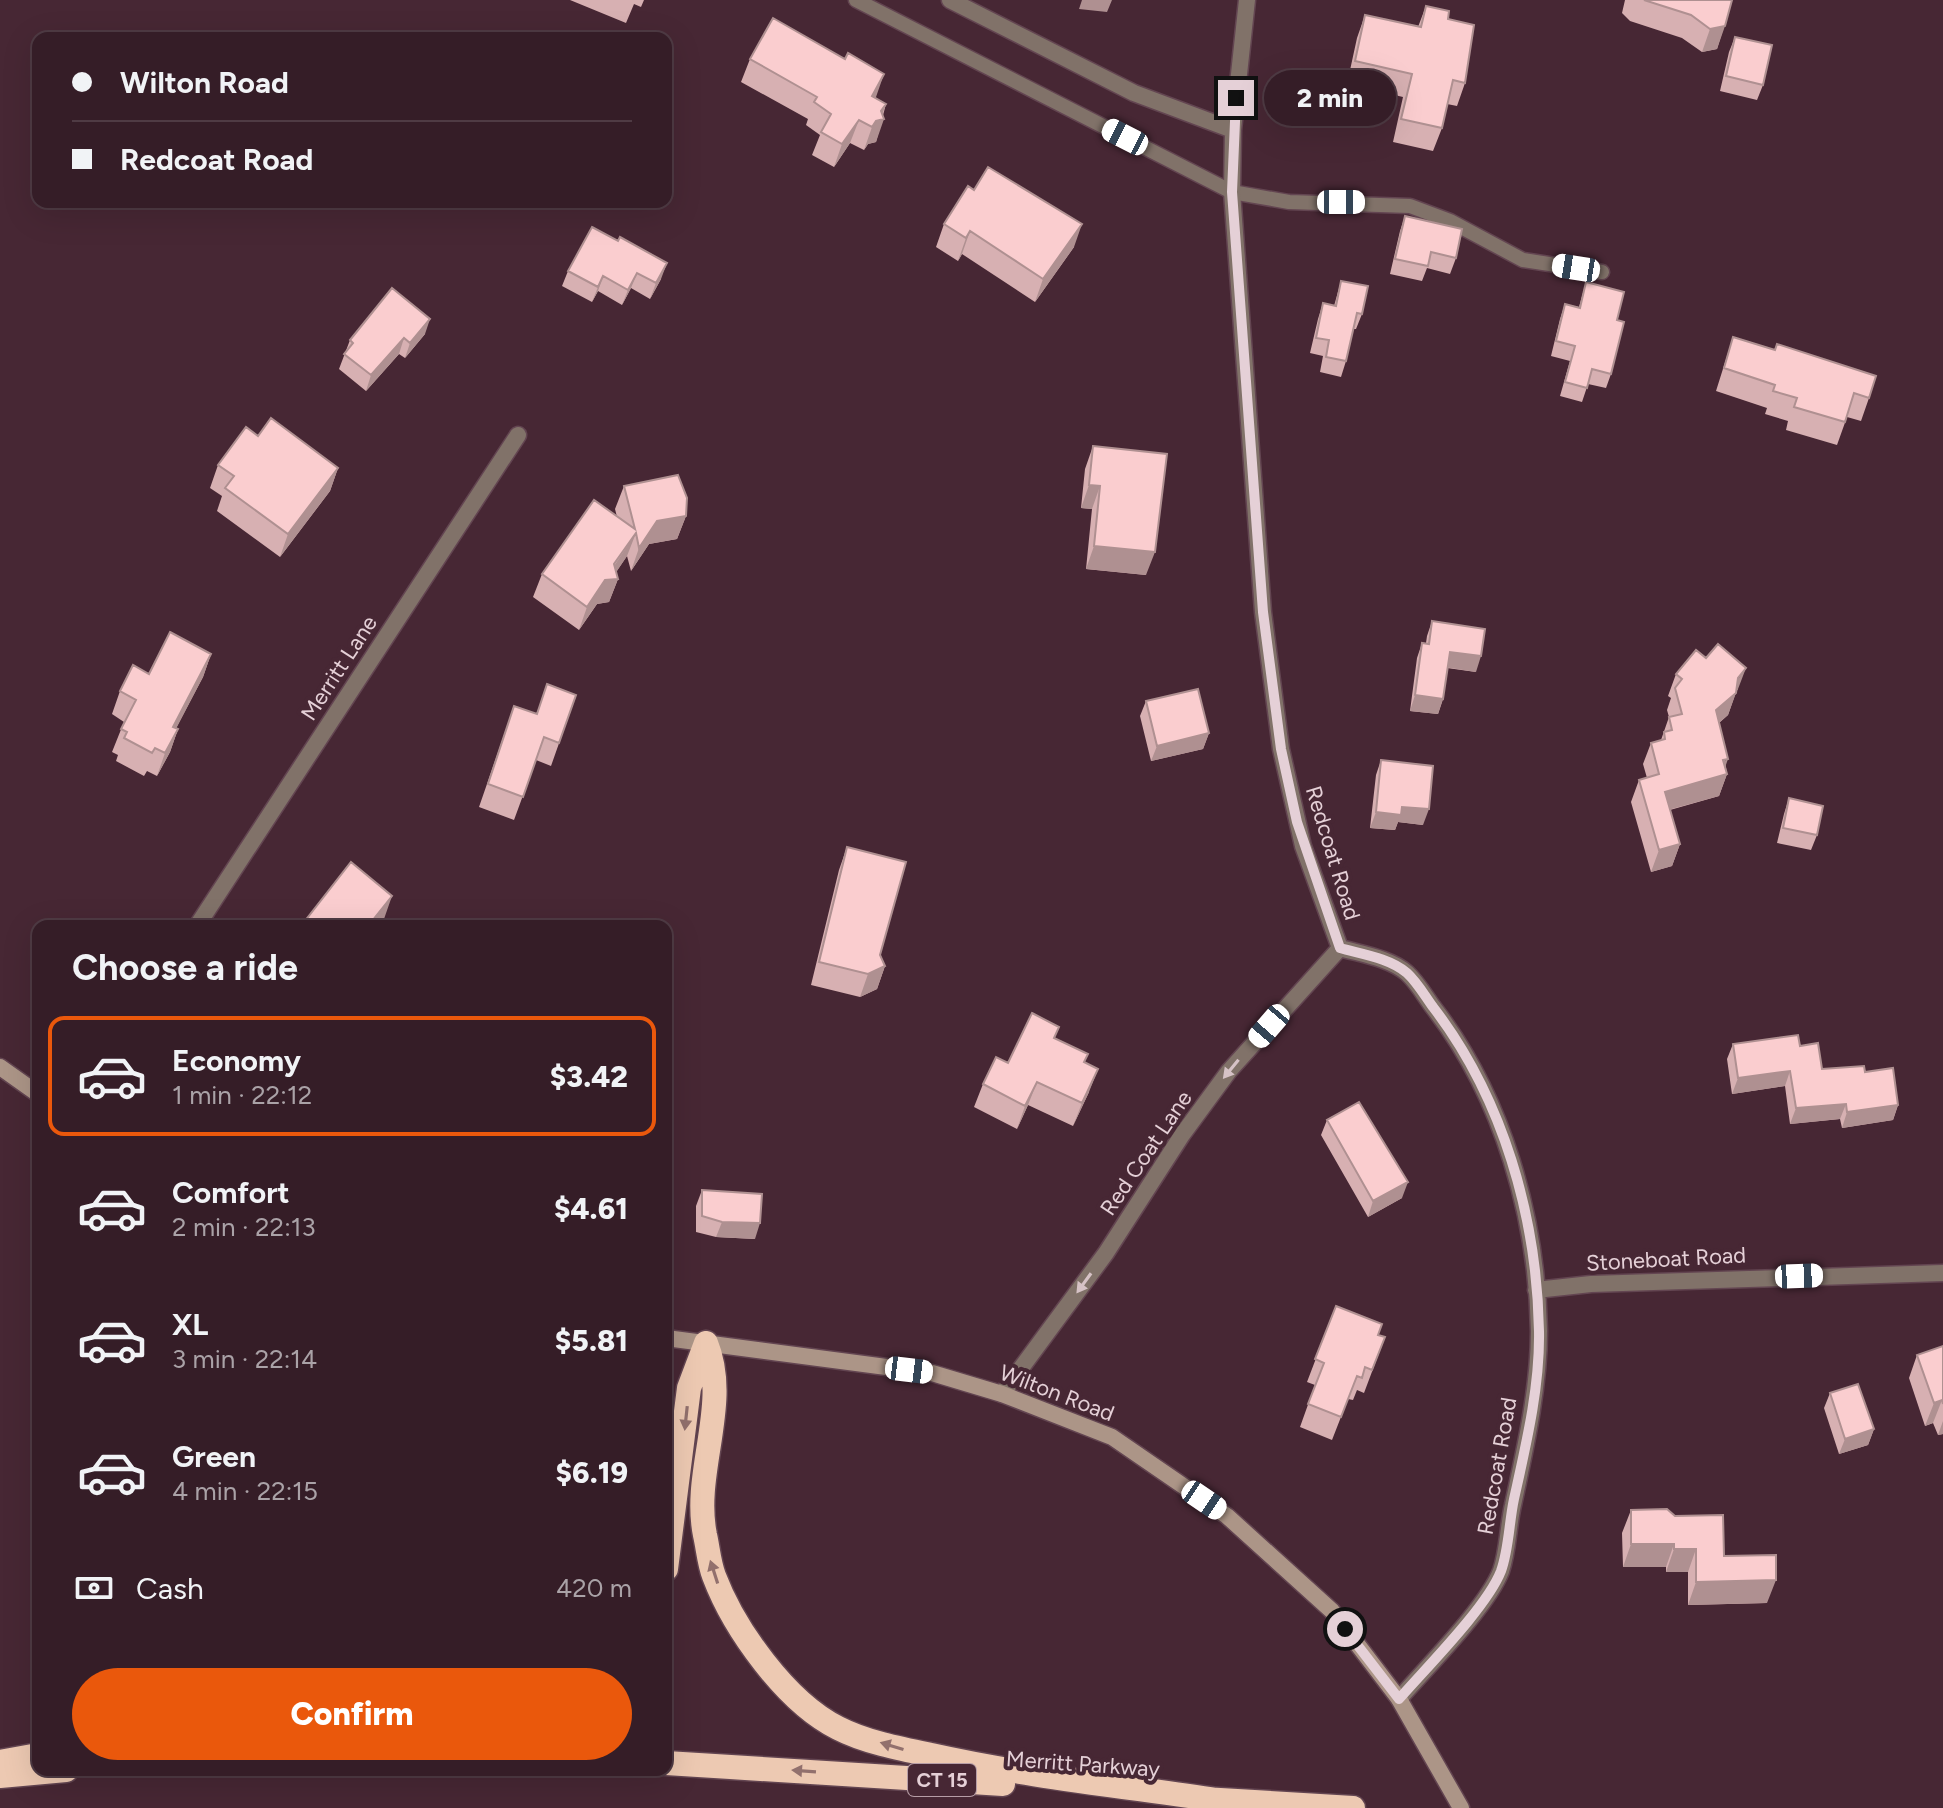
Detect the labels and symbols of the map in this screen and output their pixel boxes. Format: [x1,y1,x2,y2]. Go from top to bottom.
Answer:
callout: 2 min [1264,70,1396,126]
route end [1218,80,1254,116]
car [1098,115,1152,159]
car [1317,190,1365,214]
car [1550,252,1602,284]
street label: Merritt Lane [295,610,383,726]
street label: Redcoat Road [1300,783,1366,923]
car [1244,1000,1294,1052]
one-way arrow [1224,1059,1240,1079]
street label: Red Coat Lane [1094,1085,1198,1221]
street label: Stoneboat Road [1585,1241,1747,1277]
car [1775,1263,1823,1289]
one-way arrow [1076,1273,1092,1293]
car [884,1355,934,1385]
street label: Wilton Road [996,1359,1118,1427]
street label: Redcoat Road [1472,1395,1522,1537]
one-way arrow [679,1405,692,1430]
car [1177,1477,1231,1523]
one-way arrow [708,1560,720,1584]
route start [1327,1611,1363,1647]
one-way arrow [880,1739,904,1752]
street label: Merritt Parkway [1005,1745,1161,1783]
one-way arrow [791,1764,816,1777]
road number: CT 15 [908,1764,976,1796]

